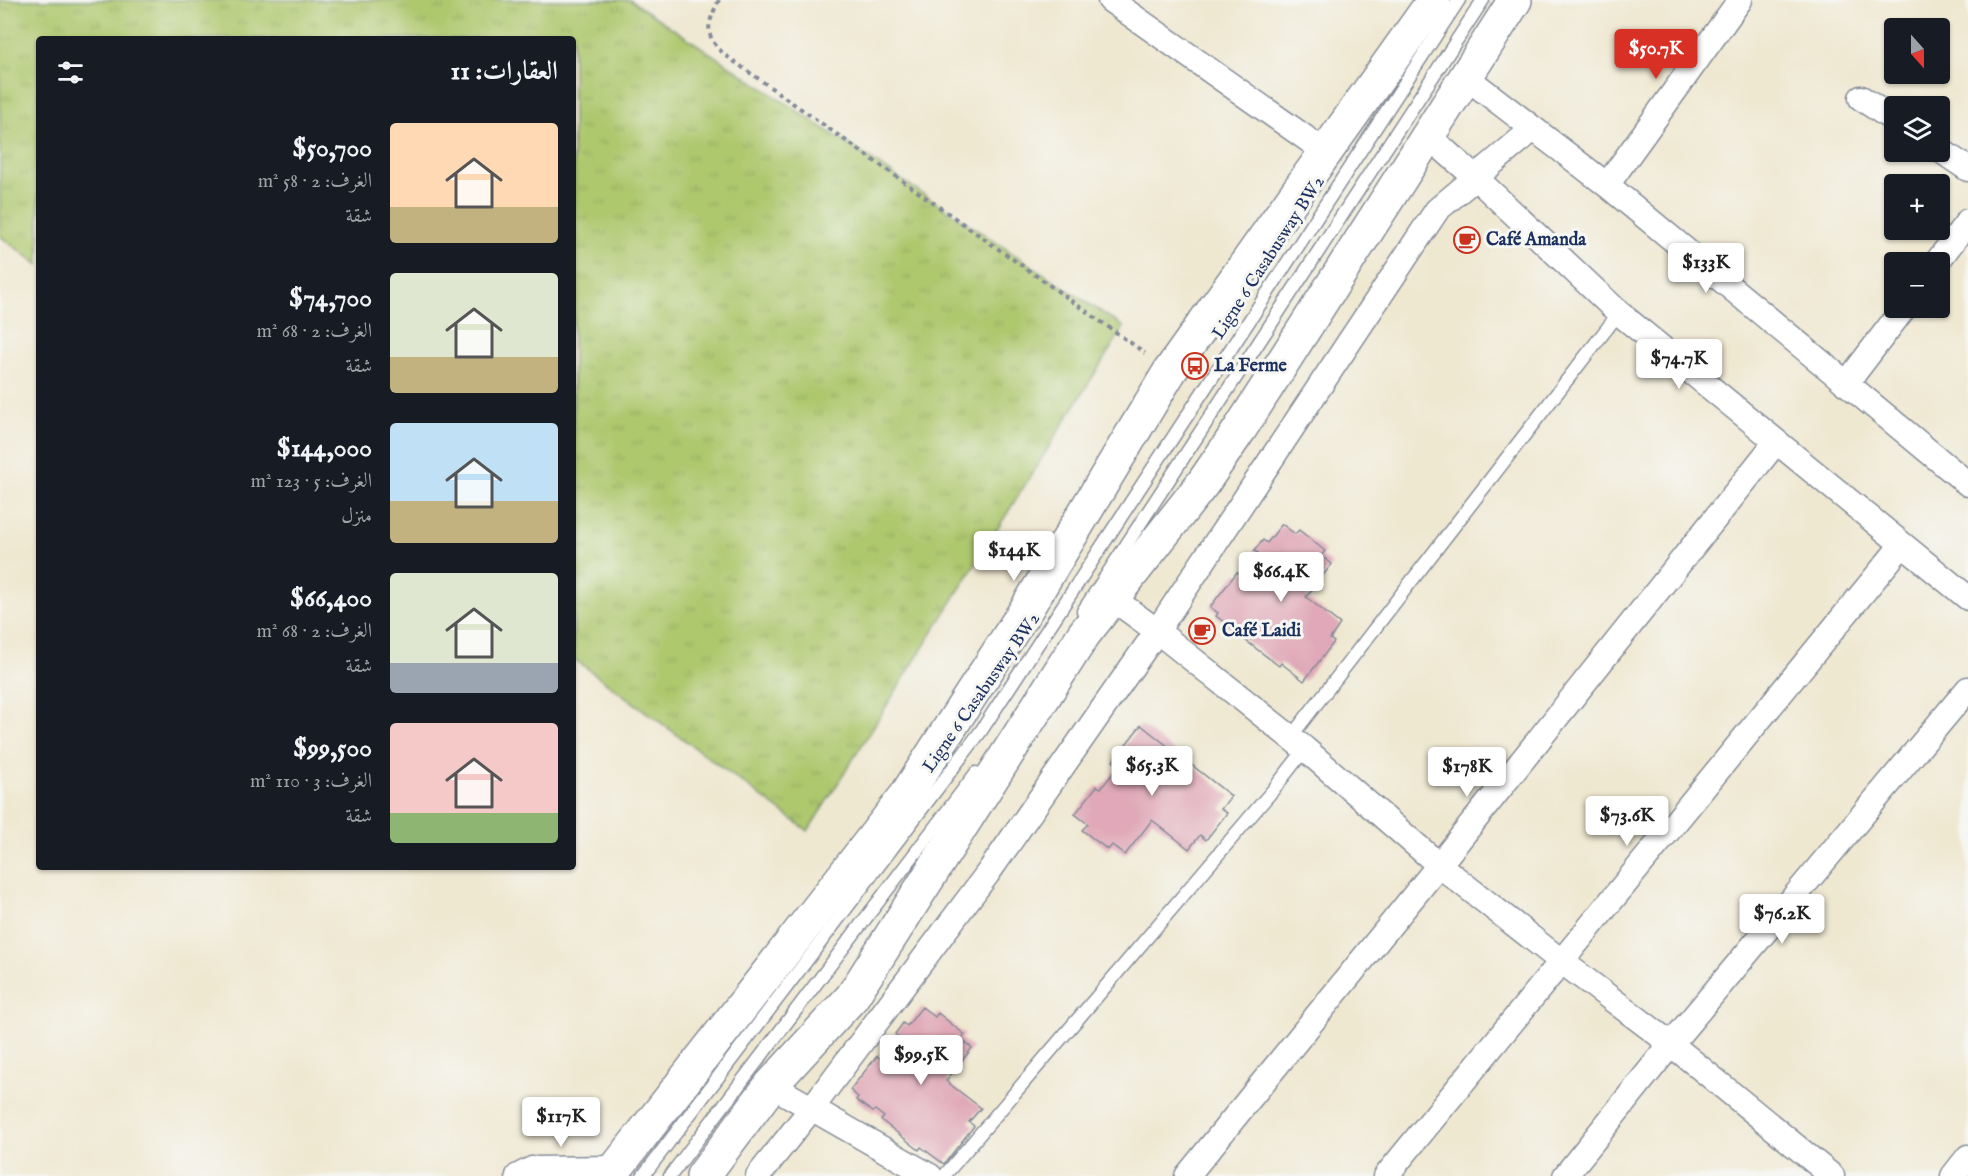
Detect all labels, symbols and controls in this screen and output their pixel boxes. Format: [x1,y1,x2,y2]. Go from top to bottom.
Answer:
north arrow [1884,18,1950,84]
map controls [1884,18,1950,318]
pin: $50.7K [1607,29,1705,80]
text: $50.7K [1628,36,1684,61]
text: العقارات: 11 [451,55,558,88]
icon: filters [54,56,87,89]
button: layers [1884,96,1950,162]
text: $50,700 [292,132,372,165]
icon: home [438,147,510,219]
text: الغرف: 2 · 58 m² [258,169,372,194]
street label: Ligne 6 Casabusway BW2 [1208,172,1330,344]
button: + [1884,174,1950,240]
text: شقة [346,204,372,229]
cafe icon: Café Amanda [1452,225,1482,255]
place label: Café Amanda [1486,229,1587,252]
pin: $133K [1664,243,1748,294]
text: $133K [1682,250,1730,275]
button: − [1884,252,1950,318]
text: $74,700 [289,282,372,315]
icon: home [438,297,510,369]
text: الغرف: 2 · 68 m² [256,319,372,344]
pin: $74.7K [1630,339,1728,390]
text: $74.7K [1650,346,1708,371]
bus stop icon: La Ferme [1180,351,1210,381]
text: شقة [346,354,372,379]
place label: La Ferme [1214,355,1288,378]
text: $144,000 [277,432,372,465]
icon: home [438,447,510,519]
text: الغرف: 5 · 123 m² [251,469,372,494]
text: منزل [341,504,372,529]
pin: $144K [972,531,1056,582]
text: $144K [988,538,1040,563]
pin: $66.4K [1232,552,1330,603]
text: $66.4K [1253,559,1309,584]
text: $66,400 [290,582,372,615]
icon: home [438,597,510,669]
street label: Ligne 6 Casabusway BW2 [918,609,1046,777]
cafe icon: Café Laidi [1187,616,1217,646]
text: الغرف: 2 · 68 m² [256,619,372,644]
place label: Café Laidi [1222,620,1301,643]
text: شقة [346,654,372,679]
text: $99,500 [293,732,372,765]
pin: $65.3K [1103,746,1201,797]
icon: home [438,747,510,819]
pin: $178K [1425,747,1509,798]
text: $65.3K [1126,753,1178,778]
text: $178K [1442,754,1492,779]
text: الغرف: 3 · 110 m² [250,769,372,794]
pin: $73.6K [1578,796,1676,847]
text: $73.6K [1599,803,1655,828]
text: شقة [346,804,372,829]
pin: $76.2K [1733,894,1831,945]
text: $76.2K [1753,901,1811,926]
pin: $99.5K [872,1035,970,1086]
text: $99.5K [894,1042,948,1067]
pin: $117K [519,1097,603,1148]
text: $117K [536,1104,586,1129]

